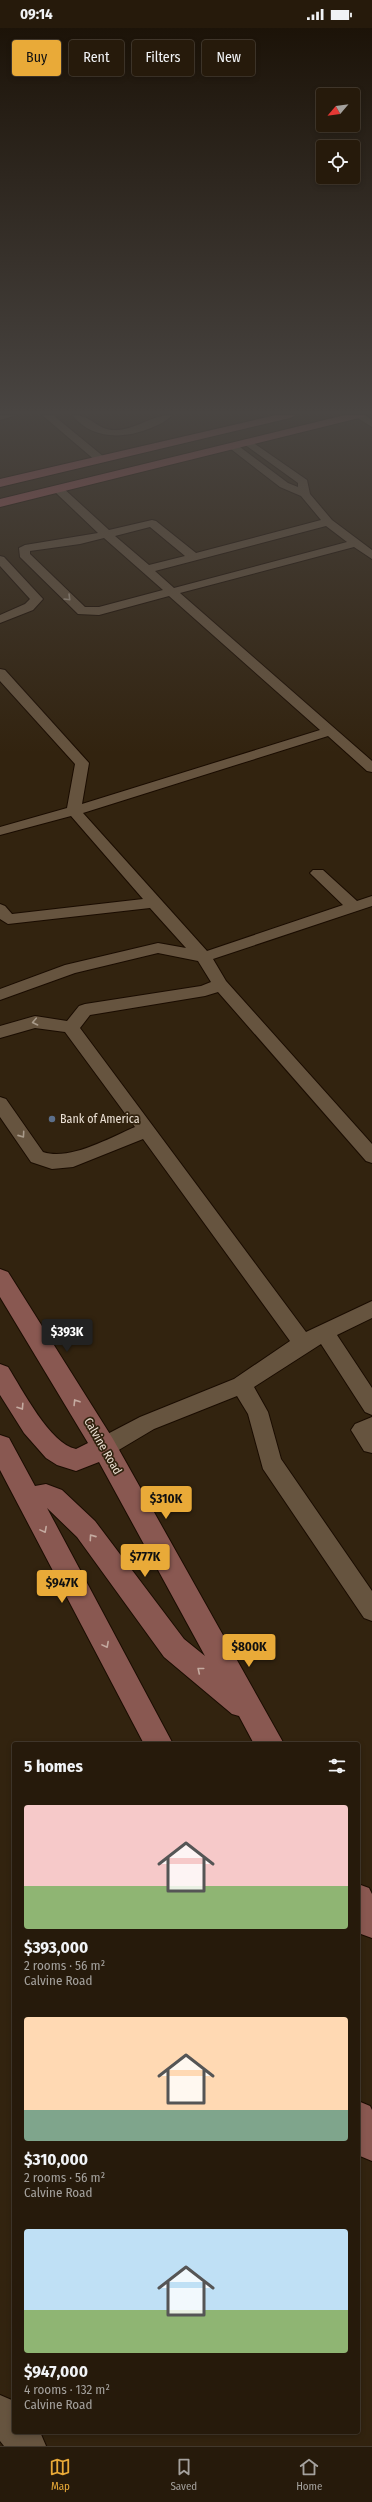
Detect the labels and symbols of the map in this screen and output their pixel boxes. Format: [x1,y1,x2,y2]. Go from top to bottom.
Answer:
north arrow [316,88,360,132]
one-way arrow [63,593,71,601]
one-way arrow [32,1017,38,1025]
place label: Bank of America [60,1112,140,1126]
marker: Bank of America [47,1114,57,1124]
one-way arrow [17,1131,24,1138]
pin: $393K [39,1319,95,1353]
one-way arrow [74,1399,81,1406]
one-way arrow [17,1403,24,1410]
street label: Calvine Road [81,1415,125,1477]
pin: $310K [138,1486,194,1520]
one-way arrow [40,1526,47,1533]
one-way arrow [90,1535,97,1542]
pin: $777K [117,1544,173,1578]
pin: $947K [34,1570,90,1604]
pin: $800K [221,1634,277,1668]
one-way arrow [101,1640,108,1648]
one-way arrow [198,1667,205,1674]

